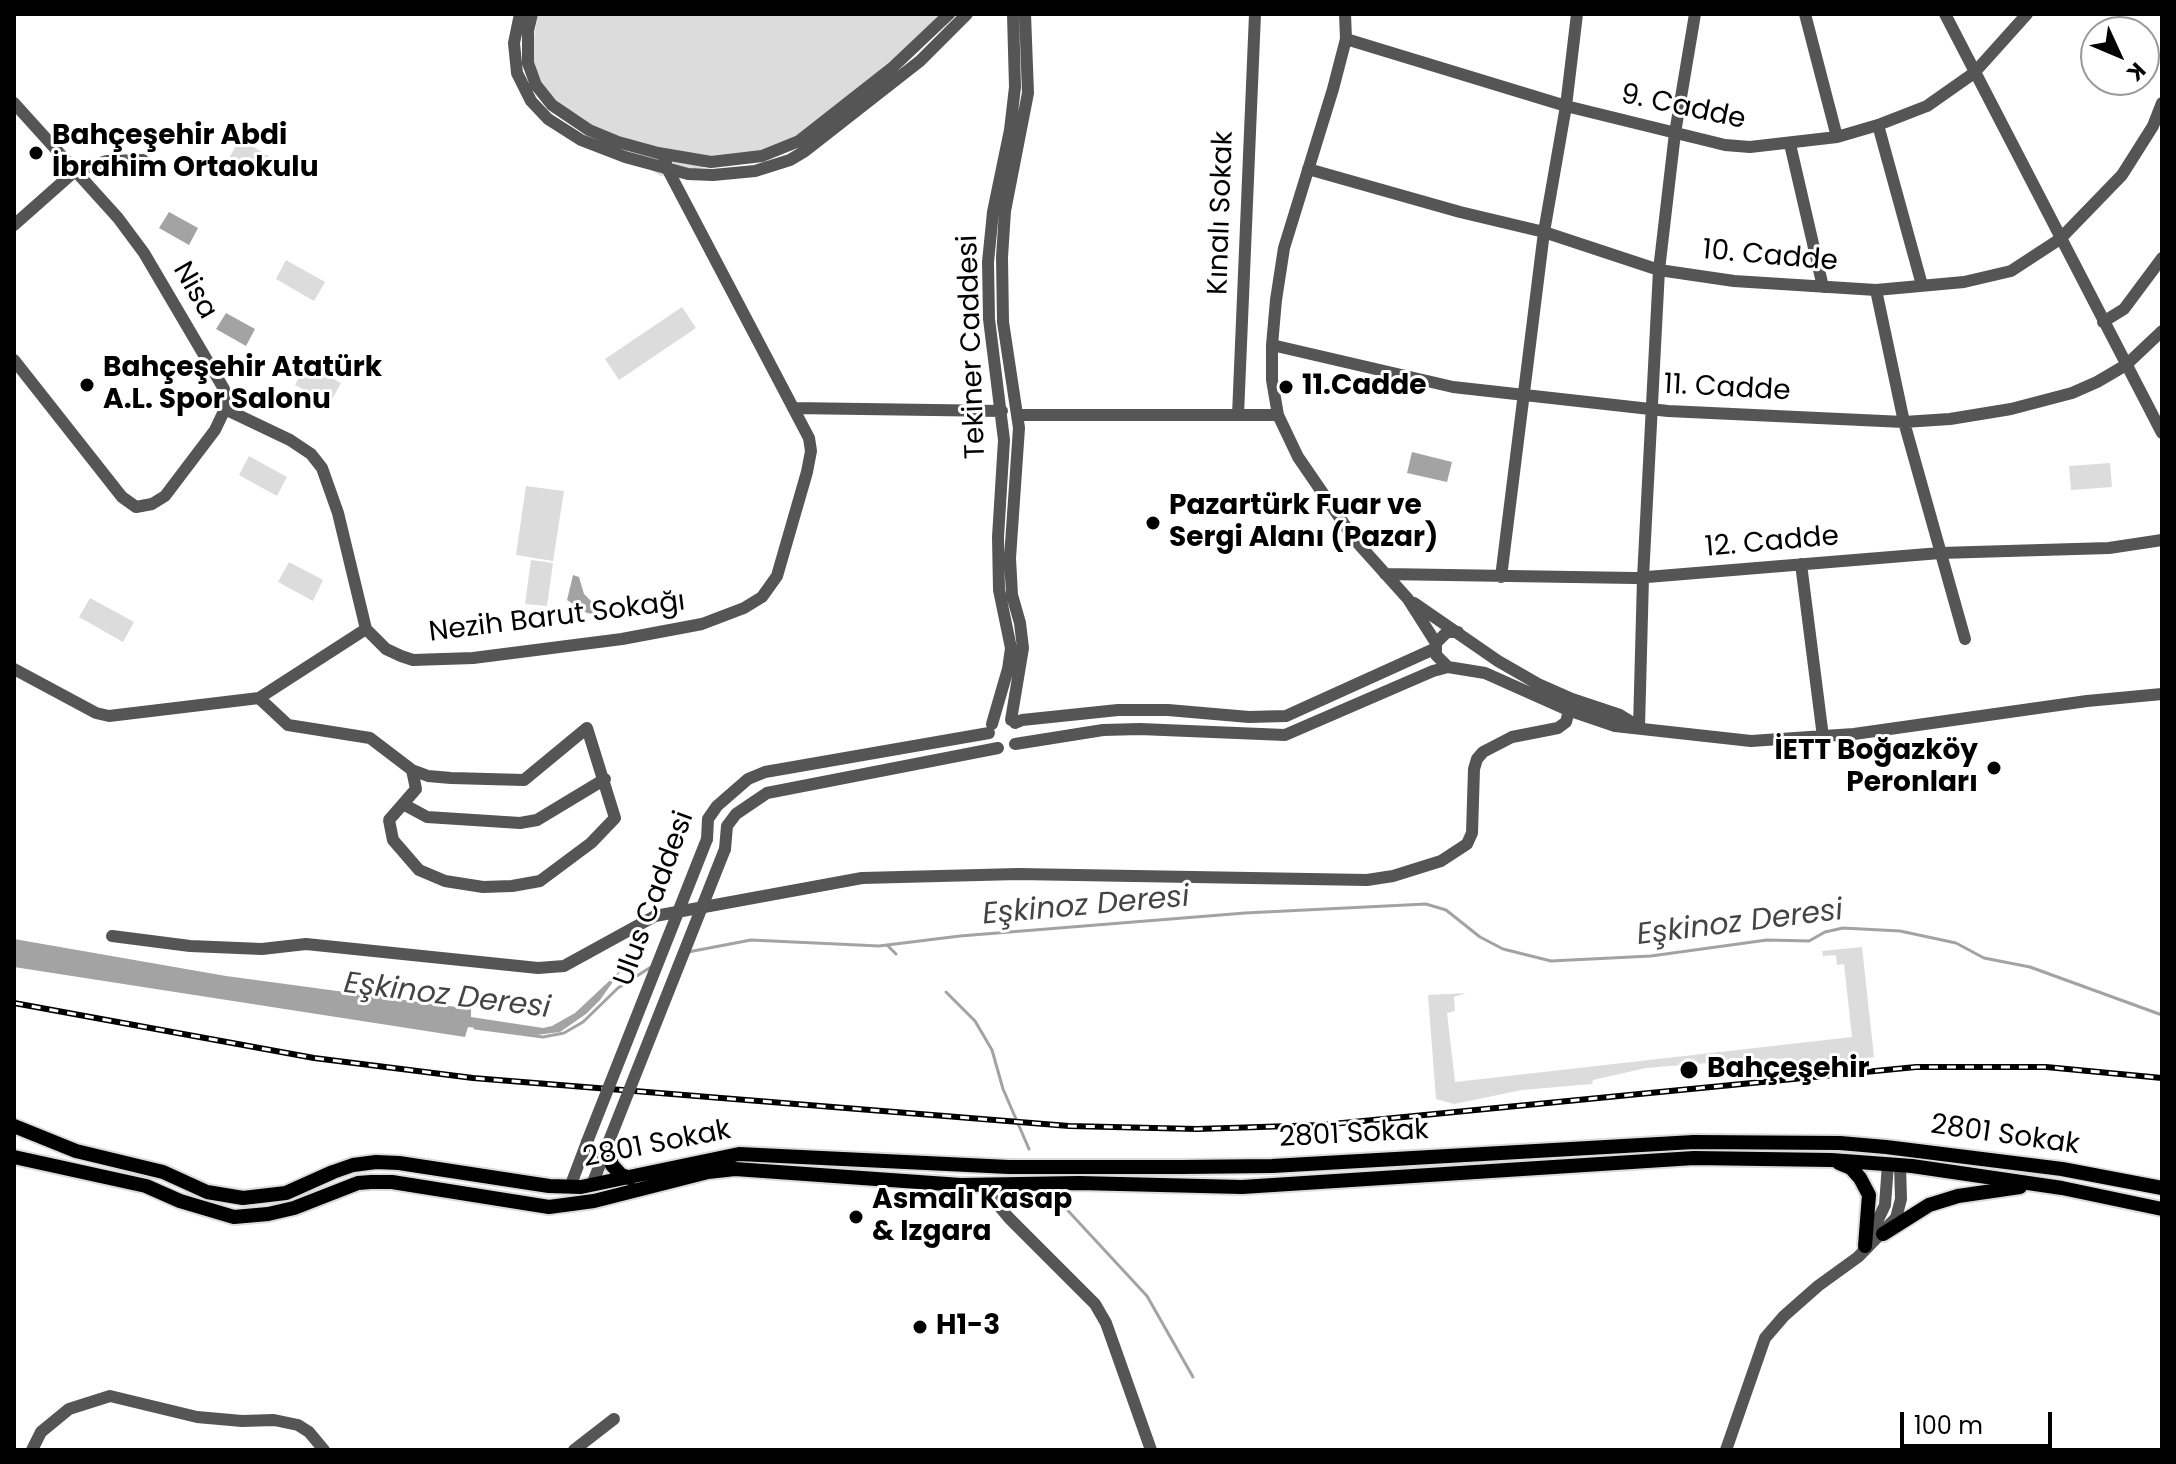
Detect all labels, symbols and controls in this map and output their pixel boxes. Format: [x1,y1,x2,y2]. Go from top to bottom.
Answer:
north arrow [2080,16,2160,96]
text: K [2120,55,2153,88]
street label: 9. Cadde [1618,78,1748,138]
place label: Bahçeşehir Abdi İbrahim Ortaokulu [52,120,319,186]
street label: Kınalı Sokak [1202,131,1242,295]
marker: Bahçeşehir Abdi İbrahim Ortaokulu [27,144,45,162]
street label: Tekiner Caddesi [952,234,994,460]
street label: 10. Cadde [1701,234,1839,280]
street label: Nisa [164,257,224,325]
place label: Bahçeşehir Atatürk A.L. Spor Salonu [103,352,382,418]
street label: 11. Cadde [1663,369,1791,409]
place label: 11.Cadde [1302,370,1427,404]
marker: Bahçeşehir Atatürk A.L. Spor Salonu [78,376,96,394]
marker: 11.Cadde [1277,378,1295,396]
place label: Pazartürk Fuar ve Sergi Alanı (Pazar) [1169,490,1438,556]
marker: Pazartürk Fuar ve Sergi Alanı (Pazar) [1144,514,1162,532]
street label: 12. Cadde [1704,520,1840,566]
street label: Nezih Barut Sokağı [427,586,687,650]
place label: İETT Boğazköy Peronları [1775,735,1978,801]
marker: İETT Boğazköy Peronları [1985,759,2003,777]
street label: Ulus Caddesi [608,807,702,991]
water label: Eşkinoz Deresi [981,880,1191,934]
water label: Eşkinoz Deresi [1635,893,1845,955]
water label: Eşkinoz Deresi [342,966,552,1028]
place label: Bahçeşehir [1707,1053,1870,1087]
marker: Bahçeşehir [1678,1059,1700,1081]
street label: 2801 Sokak [1928,1109,2082,1163]
street label: 2801 Sokak [580,1114,734,1176]
street label: 2801 Sokak [1278,1114,1430,1156]
place label: Asmalı Kasap & Izgara [872,1184,1072,1250]
marker: Asmalı Kasap & Izgara [847,1208,865,1226]
place label: H1-3 [936,1310,1000,1344]
marker: H1-3 [911,1318,929,1336]
scale bar [1904,1396,2056,1446]
text: 100 m [1914,1409,1983,1442]

